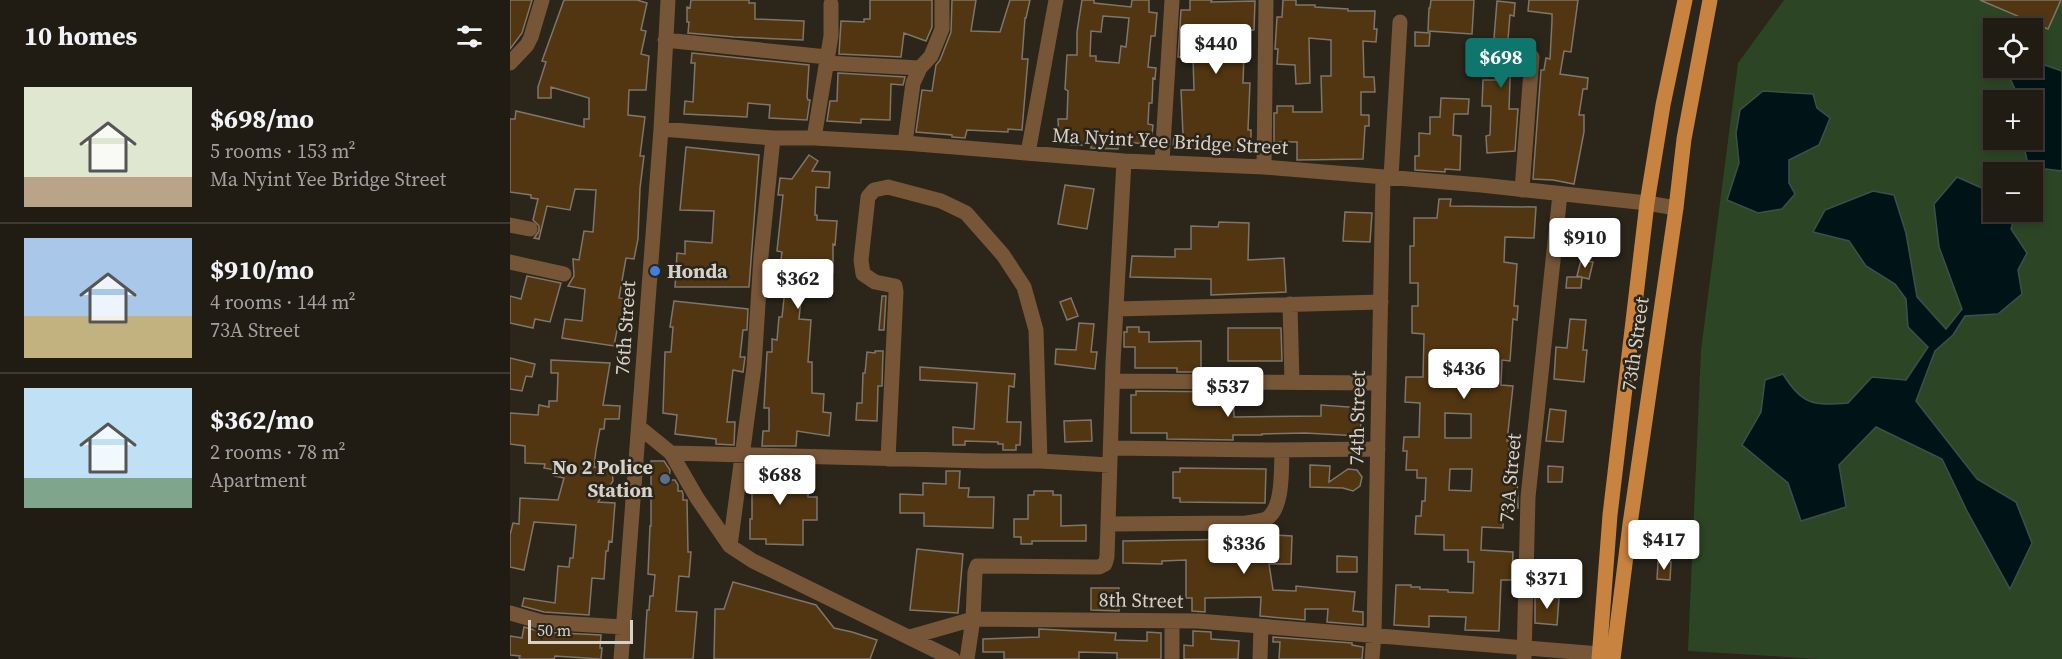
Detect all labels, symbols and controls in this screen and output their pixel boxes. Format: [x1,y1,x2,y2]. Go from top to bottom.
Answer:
text: 10 homes [24,18,137,54]
map controls [1983,18,2043,222]
button: locate [1983,18,2043,78]
icon: filters [453,20,486,53]
pin: $440 [1180,24,1252,75]
text: $440 [1194,29,1238,57]
pin: $698 [1465,38,1537,89]
text: $698 [1479,43,1523,71]
button: + [1983,90,2043,150]
text: $698/mo [210,101,314,137]
icon: home [72,111,144,183]
street label: Ma Nyint Yee Bridge Street [1051,121,1289,161]
text: 5 rooms · 153 m² [210,137,356,165]
button: − [1983,162,2043,222]
text: Ma Nyint Yee Bridge Street [210,165,446,193]
pin: $910 [1549,218,1621,269]
text: $910 [1563,223,1607,251]
text: $910/mo [210,252,314,288]
place label: Honda [667,257,728,285]
pin: $362 [762,259,834,310]
icon: home [72,262,144,334]
marker: Honda [648,264,662,278]
text: $362 [776,264,820,292]
street label: 76th Street [608,279,642,376]
text: 4 rooms · 144 m² [210,288,356,316]
street label: 73th Street [1615,295,1656,393]
text: 73A Street [210,316,300,344]
pin: $436 [1428,349,1500,400]
text: $436 [1442,354,1486,382]
pin: $537 [1192,367,1264,418]
street label: 74th Street [1342,370,1372,466]
text: $537 [1206,372,1250,400]
text: $362/mo [210,402,314,438]
icon: home [72,412,144,484]
street label: 73A Street [1492,432,1528,524]
text: 2 rooms · 78 m² [210,438,346,466]
place label: No 2 Police Station [552,453,653,504]
pin: $688 [744,455,816,506]
text: $688 [758,460,802,488]
text: Apartment [210,466,307,494]
marker: No 2 Police Station [658,472,672,486]
pin: $417 [1628,520,1700,571]
pin: $336 [1208,524,1280,575]
text: $417 [1642,525,1686,553]
text: $336 [1222,529,1266,557]
pin: $371 [1511,559,1583,610]
text: $371 [1525,564,1569,592]
street label: 8th Street [1098,585,1184,615]
scale bar [528,617,633,644]
text: 50 m [537,619,571,641]

